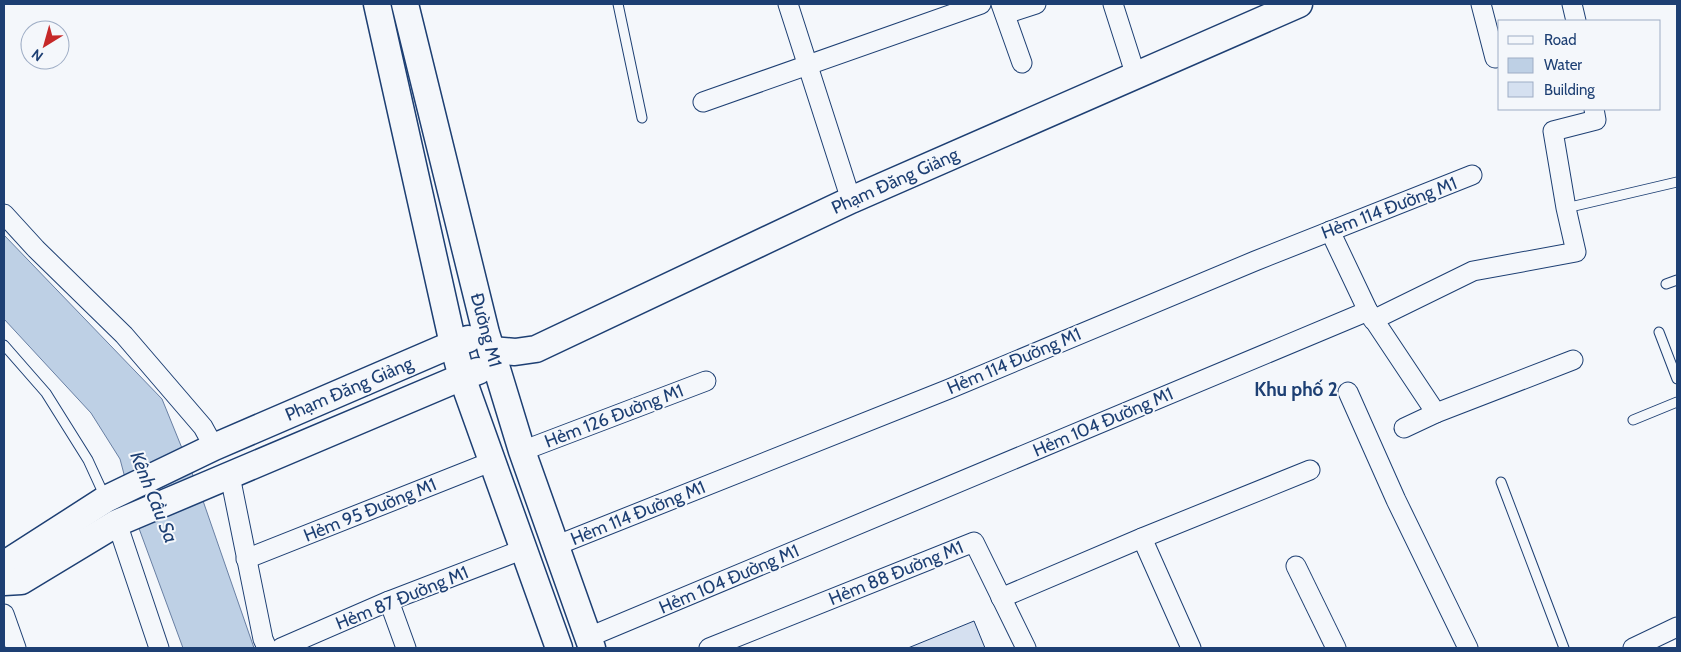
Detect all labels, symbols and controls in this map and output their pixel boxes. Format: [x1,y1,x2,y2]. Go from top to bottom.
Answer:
north arrow [20,20,70,70]
legend [1498,20,1661,110]
text: Road [1544,31,1577,49]
text: N [28,45,47,66]
text: Water [1544,56,1582,74]
text: Building [1544,81,1595,99]
street label: Phạm Đăng Giảng [828,143,963,219]
street label: Hẻm 114 Đường M1 [1318,172,1460,244]
street label: Đường M1 [466,291,506,369]
street label: Hẻm 114 Đường M1 [944,323,1084,399]
street label: Phạm Đăng Giảng [282,352,417,426]
district label: Khu phố 2 [1254,378,1338,401]
street label: Hẻm 126 Đường M1 [541,379,687,453]
street label: Hẻm 104 Đường M1 [1030,383,1176,461]
water label: Kênh Cầu Sa [125,448,183,546]
street label: Hẻm 95 Đường M1 [300,473,440,547]
street label: Hẻm 114 Đường M1 [567,476,709,550]
street label: Hẻm 88 Đường M1 [825,536,967,610]
street label: Hẻm 104 Đường M1 [656,540,802,618]
street label: Hẻm 87 Đường M1 [332,561,472,635]

